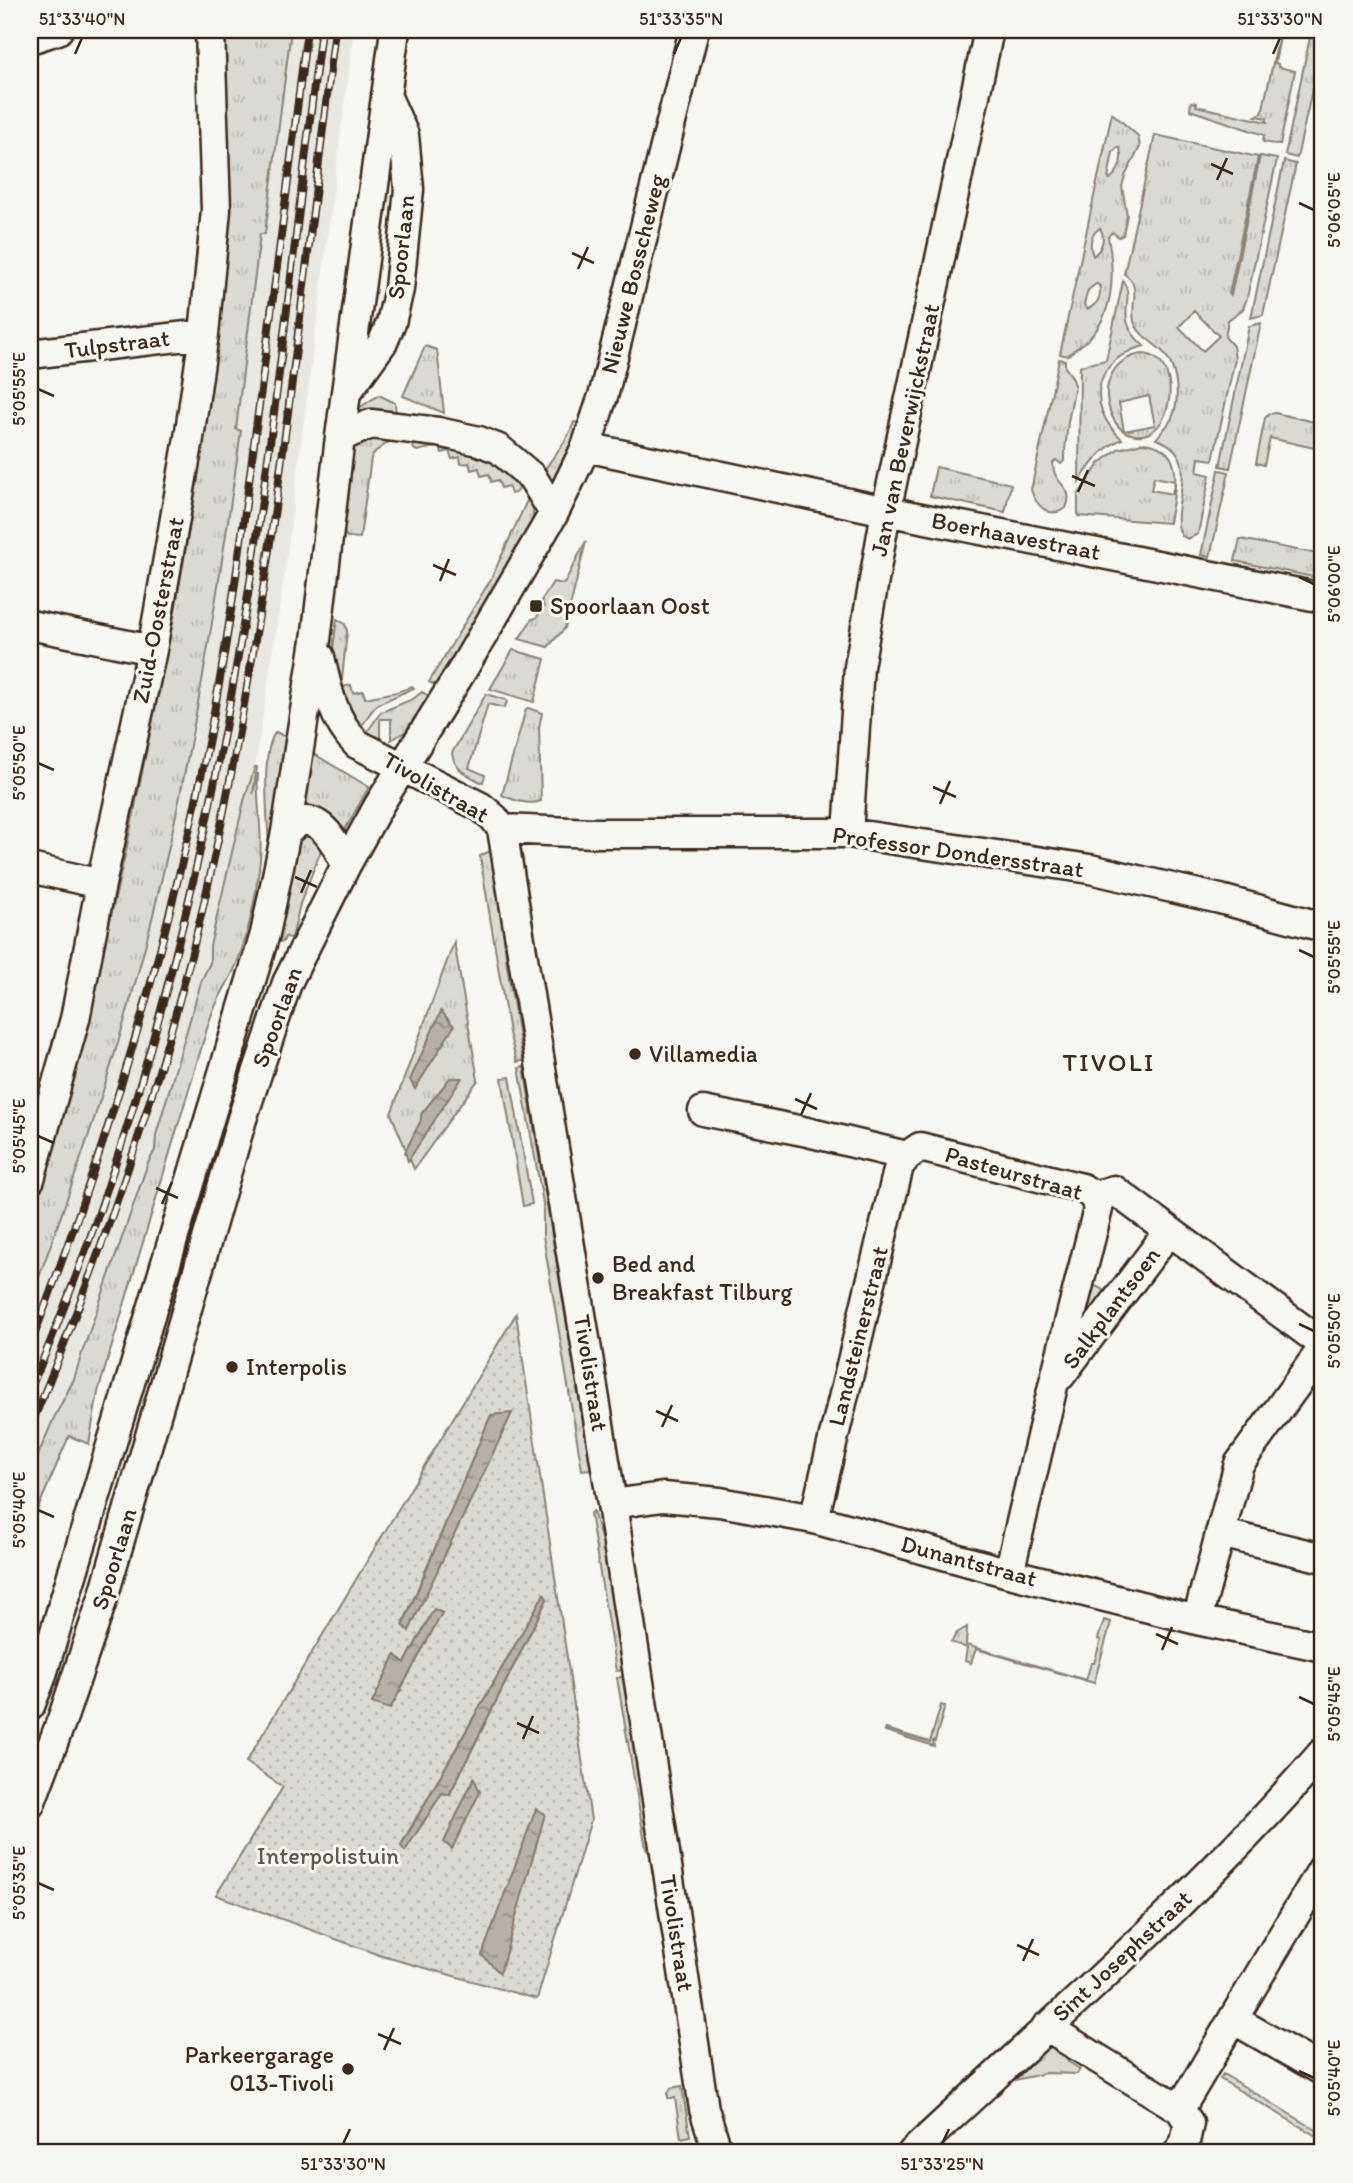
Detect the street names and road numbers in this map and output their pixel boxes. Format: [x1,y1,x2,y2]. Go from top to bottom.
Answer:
street label: Nieuwe Bosscheweg [594,170,672,377]
street label: Spoorlaan [381,193,420,301]
street label: Jan van Beverwijckstraat [864,301,945,559]
street label: Tulpstraat [63,323,171,364]
street label: Boerhaavestraat [929,505,1103,566]
street label: Zuid-Oosterstraat [125,515,190,705]
street label: Tivolistraat [378,745,495,829]
street label: Professor Dondersstraat [831,820,1086,883]
street label: Spoorlaan [245,962,308,1071]
street label: Pasteurstraat [942,1139,1086,1206]
street label: Salkplantsoen [1055,1241,1166,1374]
street label: Landsteinerstraat [821,1243,894,1429]
street label: Tivolistraat [568,1312,615,1433]
street label: Spoorlaan [84,1504,143,1613]
street label: Dunantstraat [898,1528,1040,1593]
street label: Tivolistraat [654,1872,701,1993]
street label: Sint Josephstraat [1046,1884,1198,2028]

